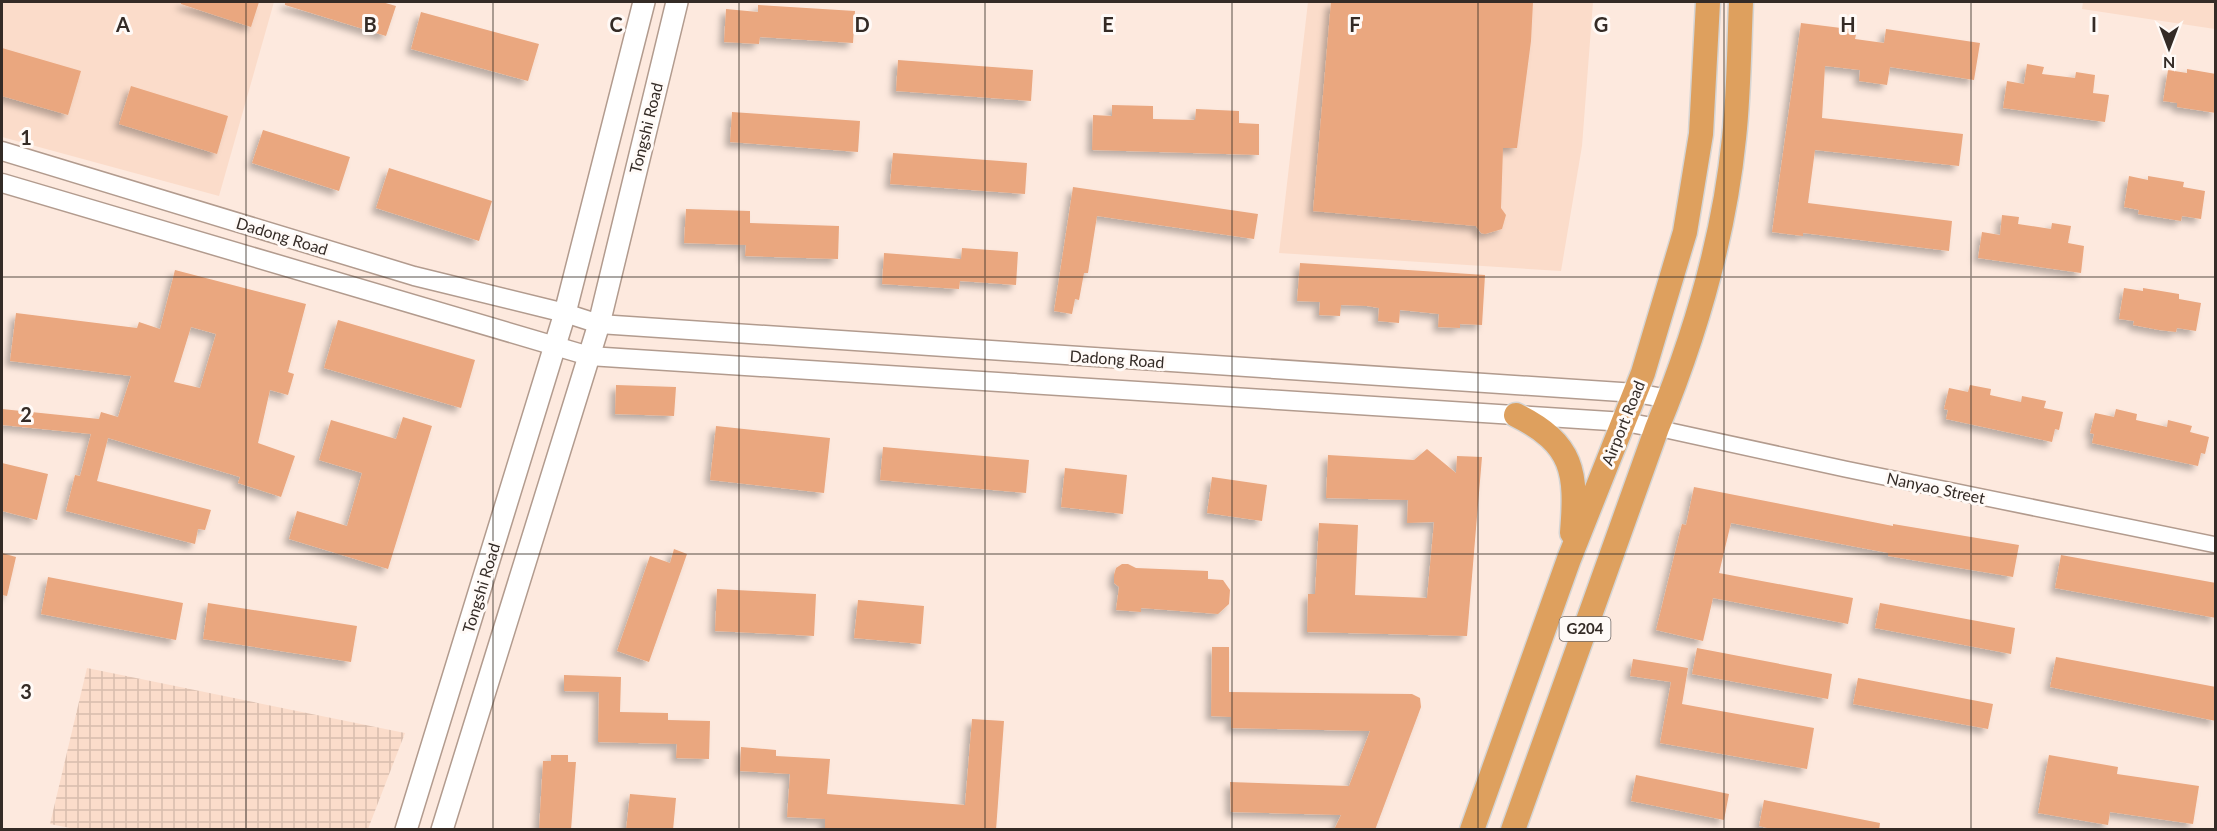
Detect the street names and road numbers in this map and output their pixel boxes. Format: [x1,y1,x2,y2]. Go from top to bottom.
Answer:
street label: Tongshi Road [625,80,666,175]
street label: Dadong Road [234,213,330,258]
street label: Dadong Road [1069,346,1165,371]
street label: Airport Road [1597,378,1648,468]
street label: Nanyao Street [1885,468,1987,507]
street label: Tongshi Road [458,541,503,635]
road number: G204 [1560,617,1610,641]

